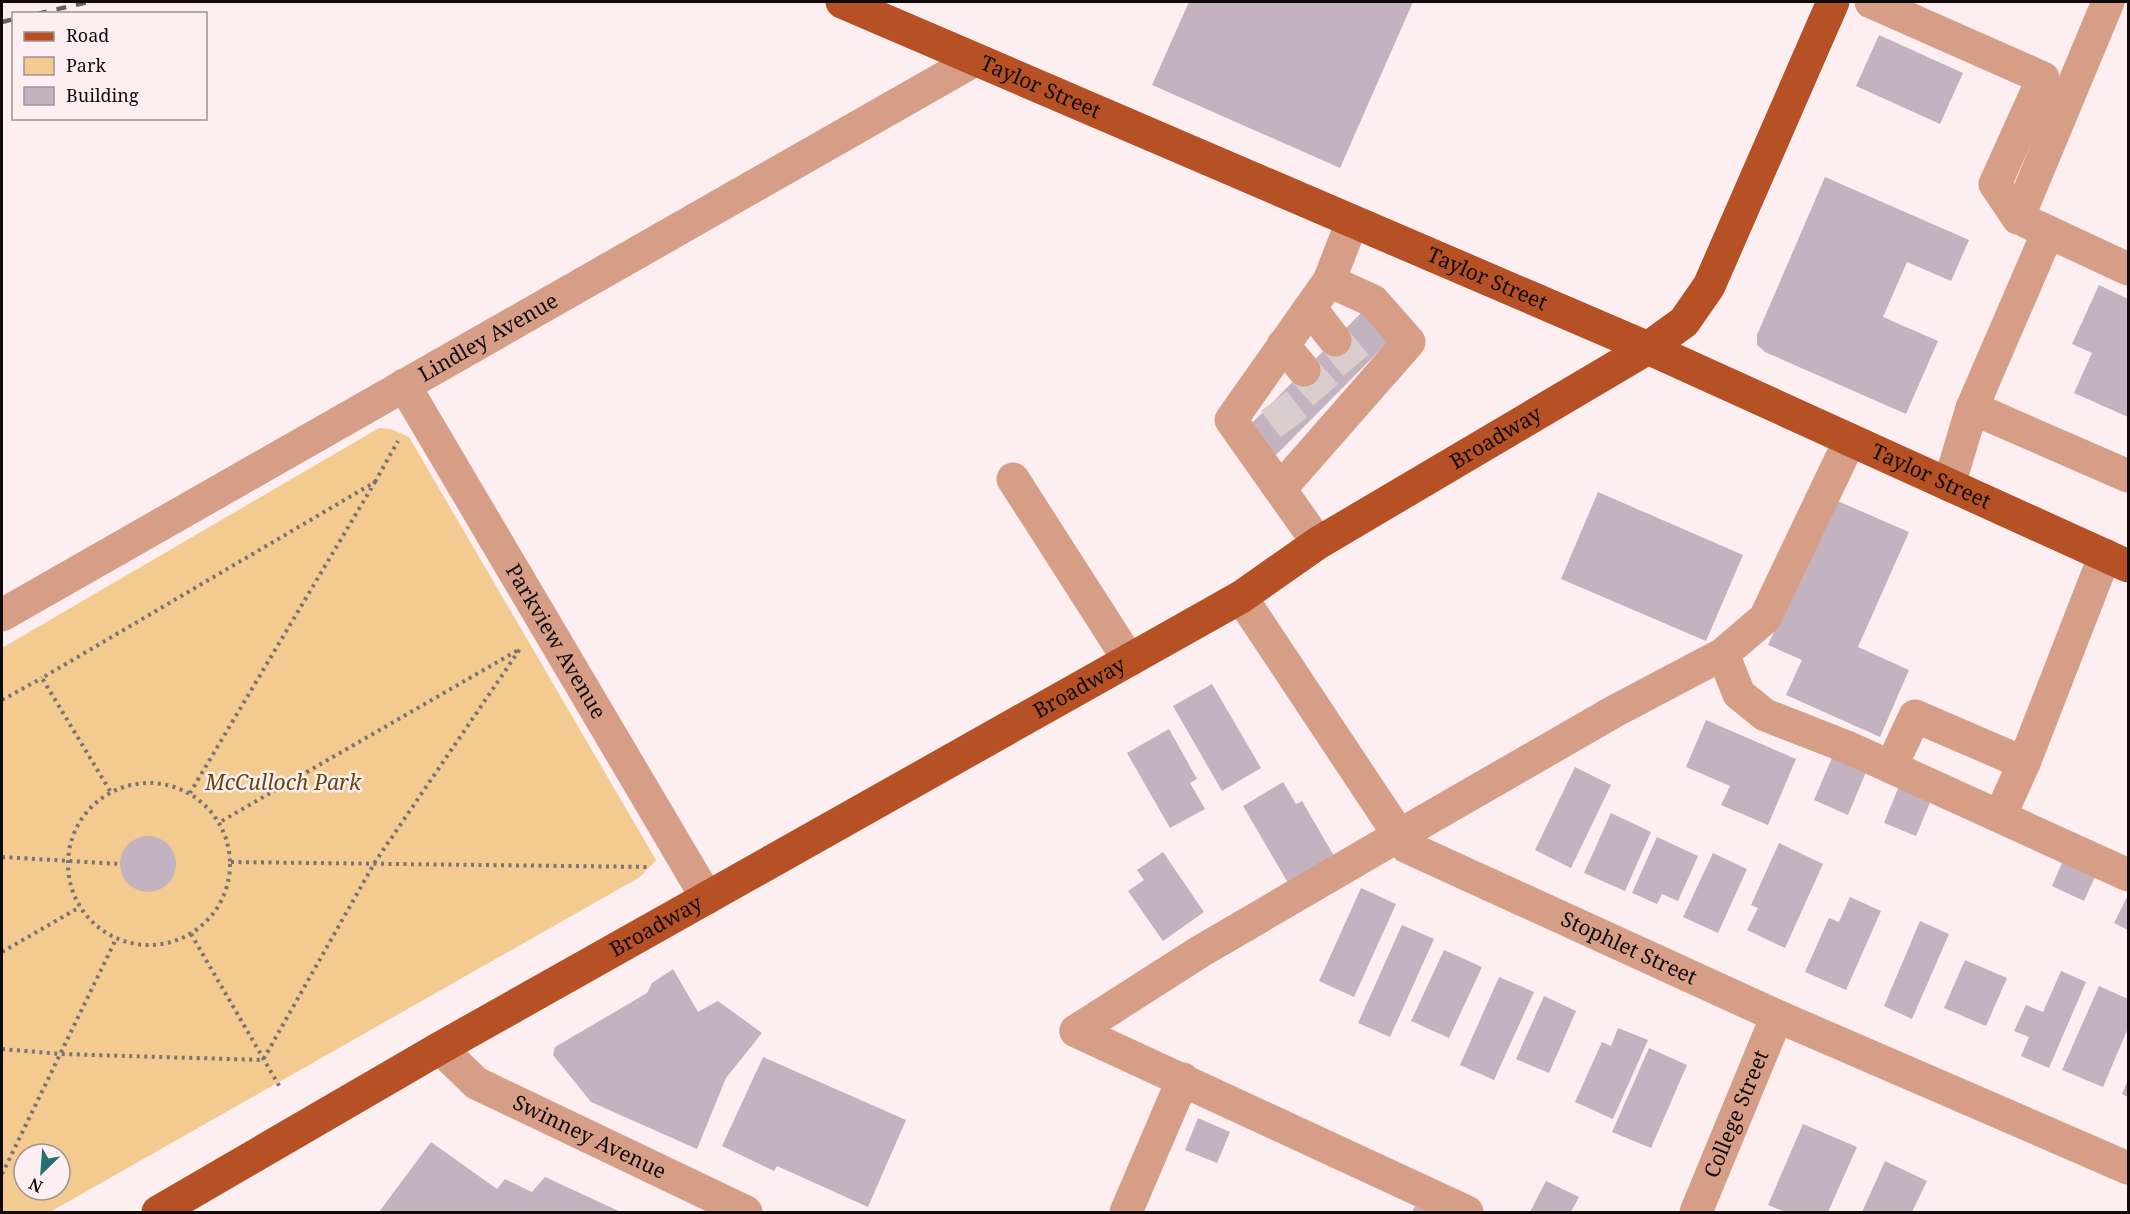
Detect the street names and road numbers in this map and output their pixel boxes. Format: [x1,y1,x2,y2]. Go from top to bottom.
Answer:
street label: Taylor Street [976,48,1105,124]
street label: Taylor Street [1423,240,1552,316]
street label: Lindley Avenue [413,286,563,388]
street label: Broadway [1444,399,1546,475]
street label: Taylor Street [1867,436,1996,515]
street label: Parkview Avenue [500,558,613,724]
street label: Broadway [1028,650,1130,724]
street label: Broadway [604,888,707,963]
street label: Stophlet Street [1557,904,1702,991]
street label: College Street [1697,1045,1774,1182]
street label: Swinney Avenue [509,1088,671,1185]

